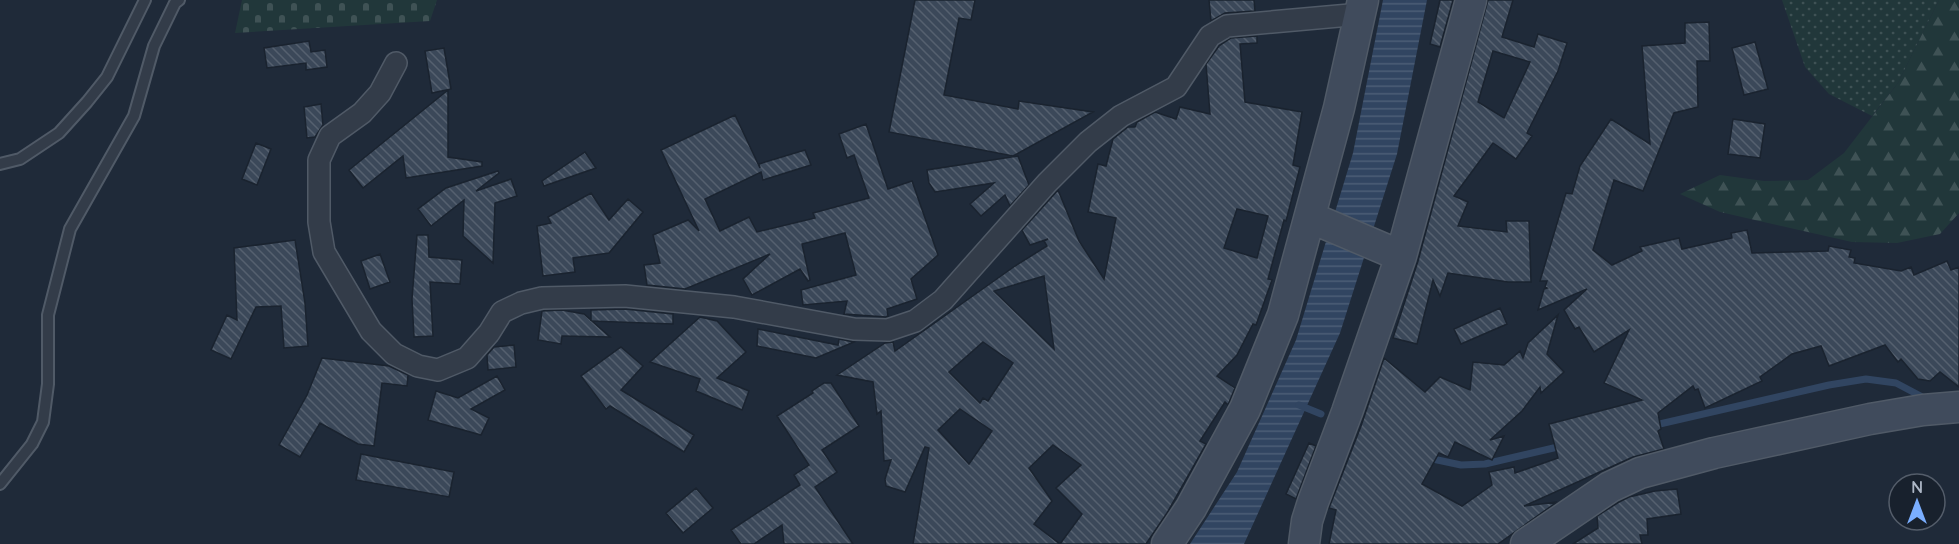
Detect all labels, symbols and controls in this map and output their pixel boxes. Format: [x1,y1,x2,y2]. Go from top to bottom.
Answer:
north arrow [1887,472,1947,532]
text: N [1911,477,1923,497]

